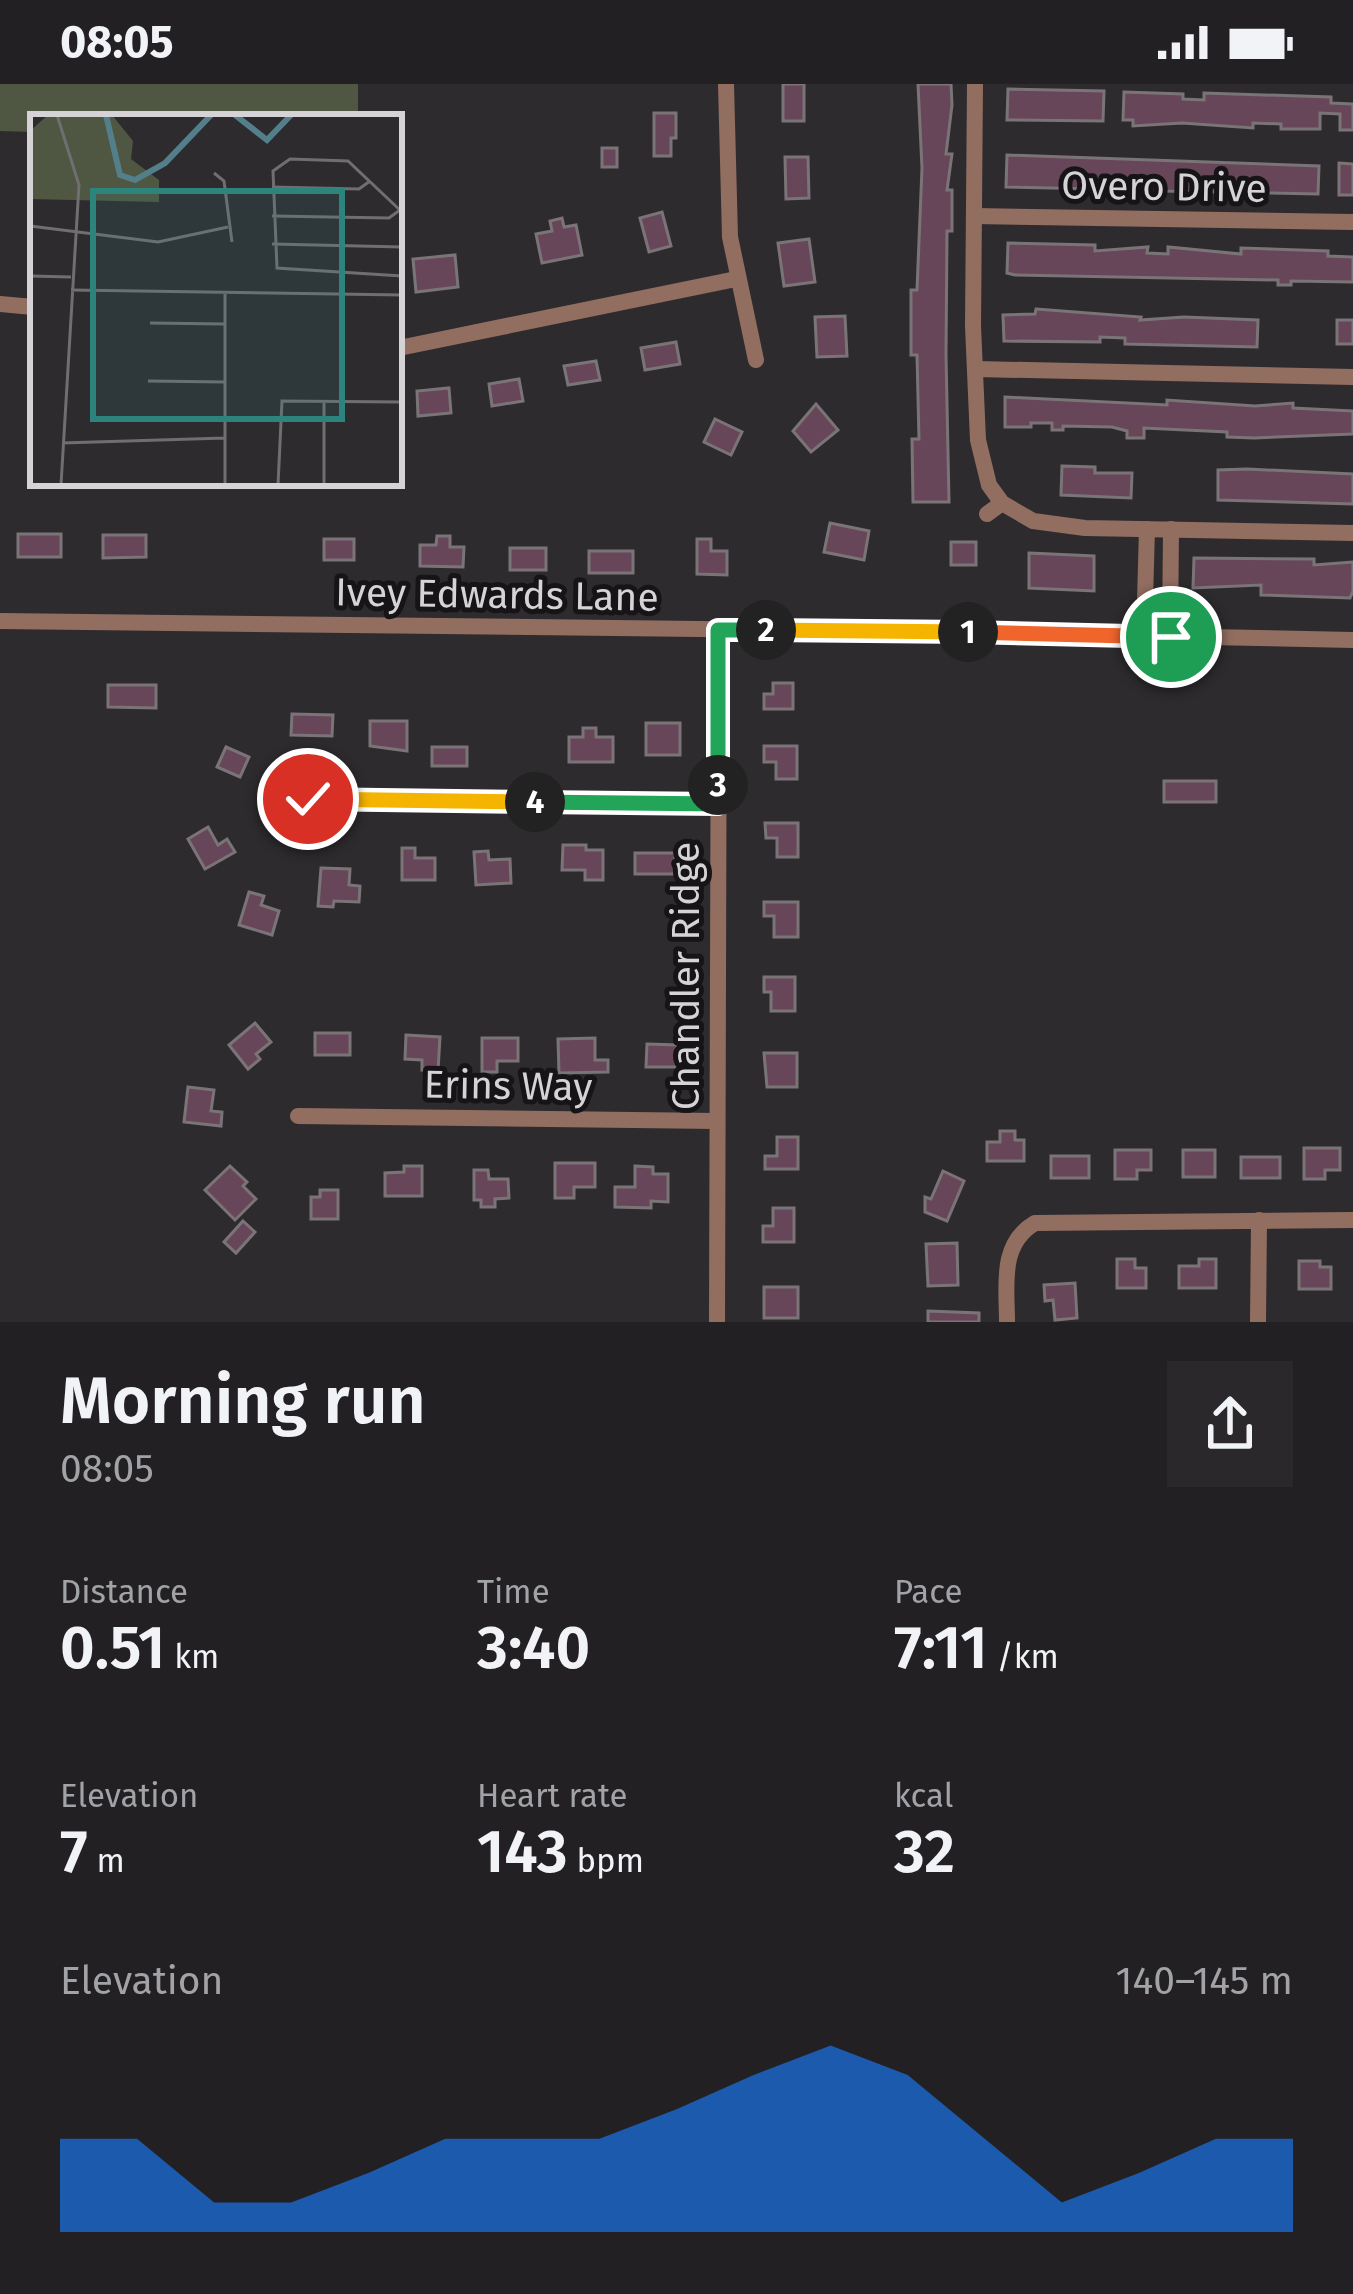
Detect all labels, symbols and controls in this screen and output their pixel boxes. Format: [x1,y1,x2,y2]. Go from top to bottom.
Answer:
text: 08:05 [60,15,174,69]
inset map [30,114,402,486]
street label: Overo Drive [1061,162,1267,212]
street label: Ivey Edwards Lane [335,569,659,621]
pin [1120,586,1222,688]
pin: 2 [736,600,796,660]
pin: 1 [938,602,998,662]
icon: arrive [1138,604,1204,670]
text: 2 [757,610,775,650]
text: 1 [960,612,976,652]
pin [257,748,359,850]
pin: 3 [688,755,748,815]
text: 3 [709,765,727,805]
icon: check [275,766,341,832]
pin: 4 [505,772,565,832]
text: 4 [526,782,544,822]
street label: Chandler Ridge [663,842,709,1110]
street label: Erins Way [423,1062,593,1110]
text: Morning run [60,1361,426,1440]
button: share [1167,1361,1293,1487]
text: 08:05 [60,1446,154,1492]
text: Distance [60,1572,188,1612]
text: Time [477,1572,550,1612]
text: Pace [894,1572,962,1612]
text: 0.51 [60,1612,165,1684]
text: 3:40 [477,1612,590,1684]
text: 7:11 [894,1612,988,1684]
text: km [165,1637,219,1677]
text: /km [988,1637,1059,1677]
text: Elevation [60,1776,198,1816]
text: Heart rate [477,1776,627,1816]
text: kcal [894,1776,953,1816]
text: 7 [60,1816,88,1888]
text: 143 [477,1816,568,1888]
text: 32 [894,1816,955,1888]
text: m [88,1841,125,1881]
text: bpm [568,1841,644,1881]
text: Elevation [60,1958,223,2004]
text: 140–145 m [1116,1958,1293,2004]

